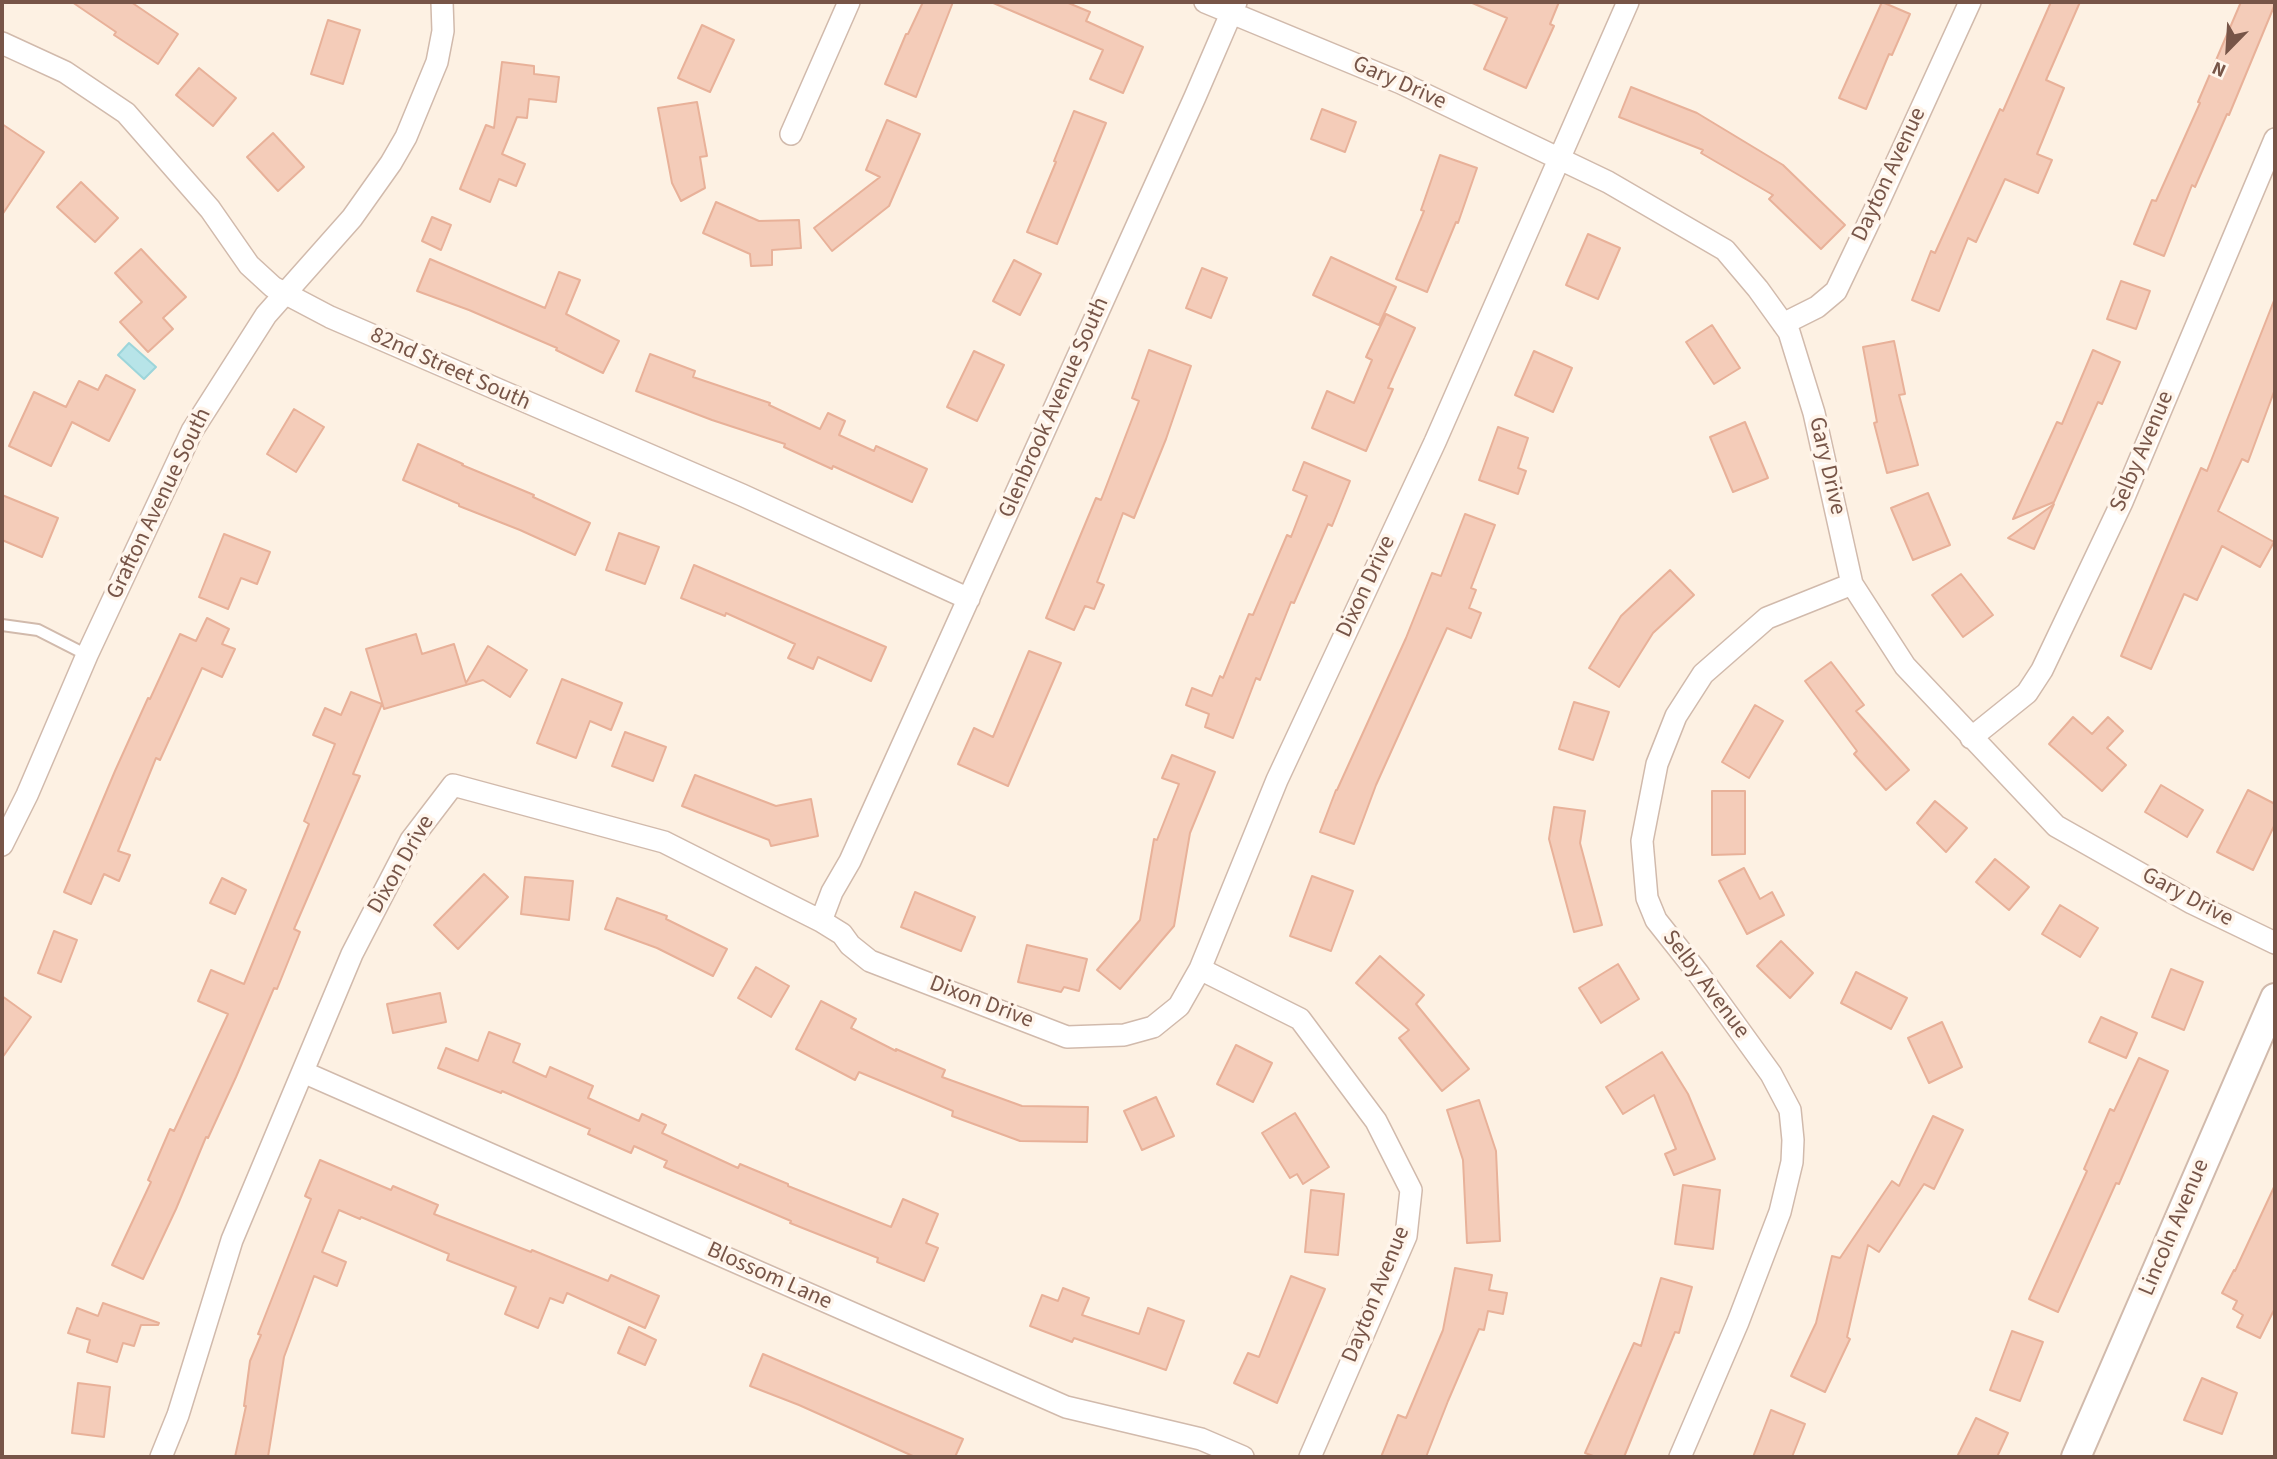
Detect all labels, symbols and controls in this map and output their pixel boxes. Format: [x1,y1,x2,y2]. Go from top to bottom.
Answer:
north arrow [2193,14,2263,84]
street label: Gary Drive [1348,51,1450,117]
text: N [2208,54,2231,84]
street label: Dayton Avenue [1847,104,1933,246]
street label: Glenbrook Avenue South [994,293,1116,523]
street label: 82nd Street South [366,322,534,418]
street label: Selby Avenue [2105,388,2181,516]
street label: Grafton Avenue South [102,404,218,604]
street label: Gary Drive [1801,414,1851,518]
street label: Dixon Drive [1331,532,1403,642]
street label: Dixon Drive [363,811,441,919]
street label: Gary Drive [2137,862,2237,934]
street label: Selby Avenue [1655,925,1755,1045]
street label: Dixon Drive [925,971,1037,1035]
street label: Lincoln Avenue [2134,1155,2216,1301]
street label: Dayton Avenue [1337,1223,1417,1367]
street label: Blossom Lane [702,1237,836,1317]

